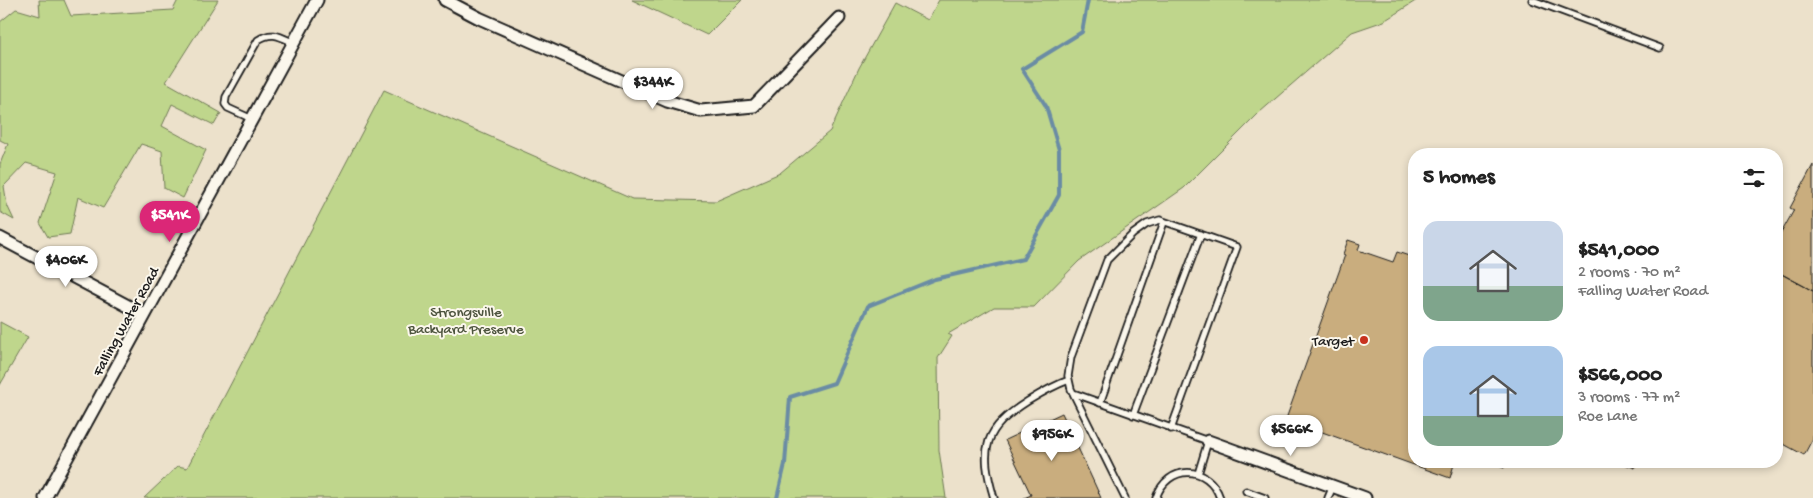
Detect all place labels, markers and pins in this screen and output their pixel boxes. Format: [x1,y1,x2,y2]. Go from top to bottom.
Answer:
pin: $344K [618,68,688,110]
pin: $541K [135,200,205,243]
pin: $406K [31,246,101,288]
place label: Target [1311,333,1356,351]
marker: Target [1358,334,1370,346]
pin: $566K [1256,414,1326,457]
pin: $956K [1017,420,1087,462]

